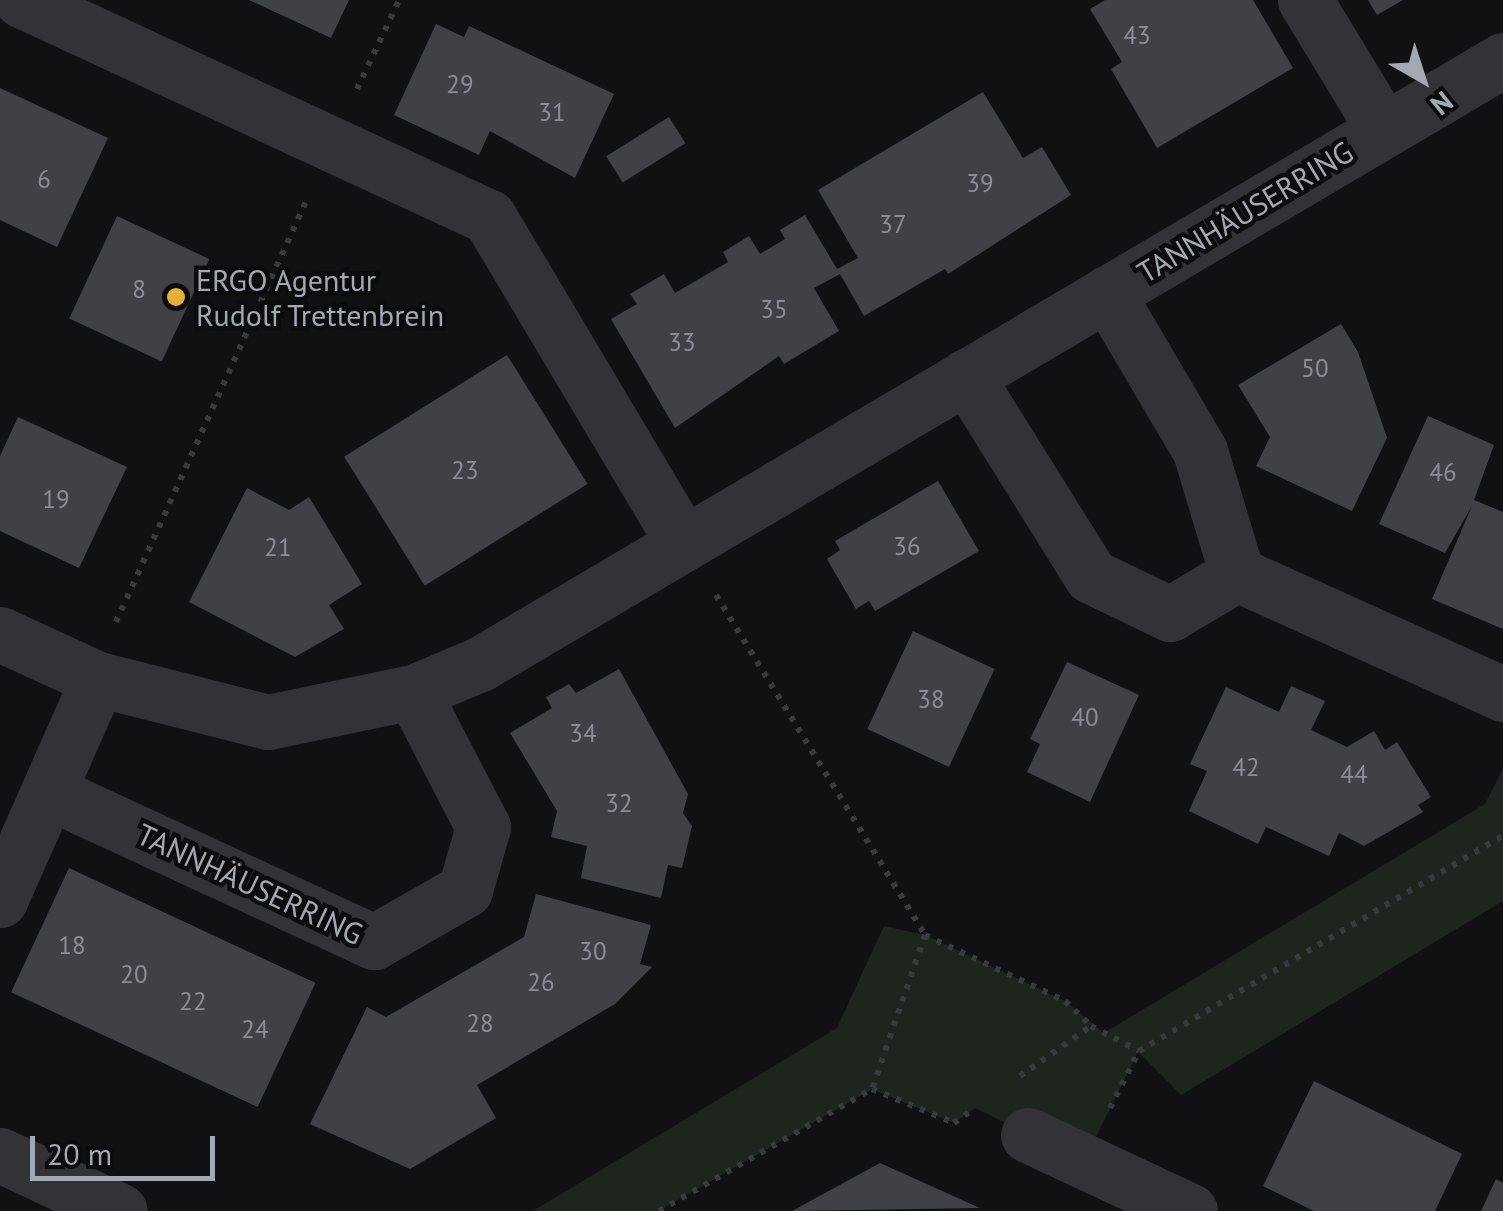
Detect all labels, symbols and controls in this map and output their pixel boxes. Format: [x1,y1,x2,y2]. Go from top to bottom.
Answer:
house number: 43 [1123,20,1151,50]
north arrow [1373,30,1473,130]
house number: 29 [446,69,474,99]
text: N [1423,84,1461,124]
house number: 31 [538,97,566,127]
street label: TANNHÄUSERRING [1131,134,1359,290]
house number: 6 [37,164,51,194]
house number: 39 [966,168,994,198]
house number: 37 [879,209,907,239]
place label: ERGO Agentur Rudolf Trettenbrein [196,262,445,332]
house number: 8 [132,274,146,304]
marker: ERGO Agentur Rudolf Trettenbrein [165,286,187,308]
house number: 35 [760,294,788,324]
house number: 33 [668,327,696,357]
house number: 50 [1301,353,1329,383]
house number: 23 [451,455,479,485]
house number: 46 [1429,457,1457,487]
house number: 19 [42,484,70,514]
house number: 36 [893,531,921,561]
house number: 21 [264,532,292,562]
house number: 38 [917,684,945,714]
house number: 40 [1071,702,1099,732]
house number: 34 [569,718,597,748]
house number: 42 [1232,752,1260,782]
house number: 44 [1340,759,1368,789]
house number: 32 [605,788,633,818]
street label: TANNHÄUSERRING [131,816,369,952]
house number: 18 [58,930,86,960]
house number: 30 [579,936,607,966]
house number: 20 [120,959,148,989]
house number: 26 [527,967,555,997]
house number: 22 [179,986,207,1016]
house number: 28 [466,1008,494,1038]
house number: 24 [241,1014,269,1044]
scale bar [35,1116,220,1178]
text: 20 m [47,1134,112,1173]

